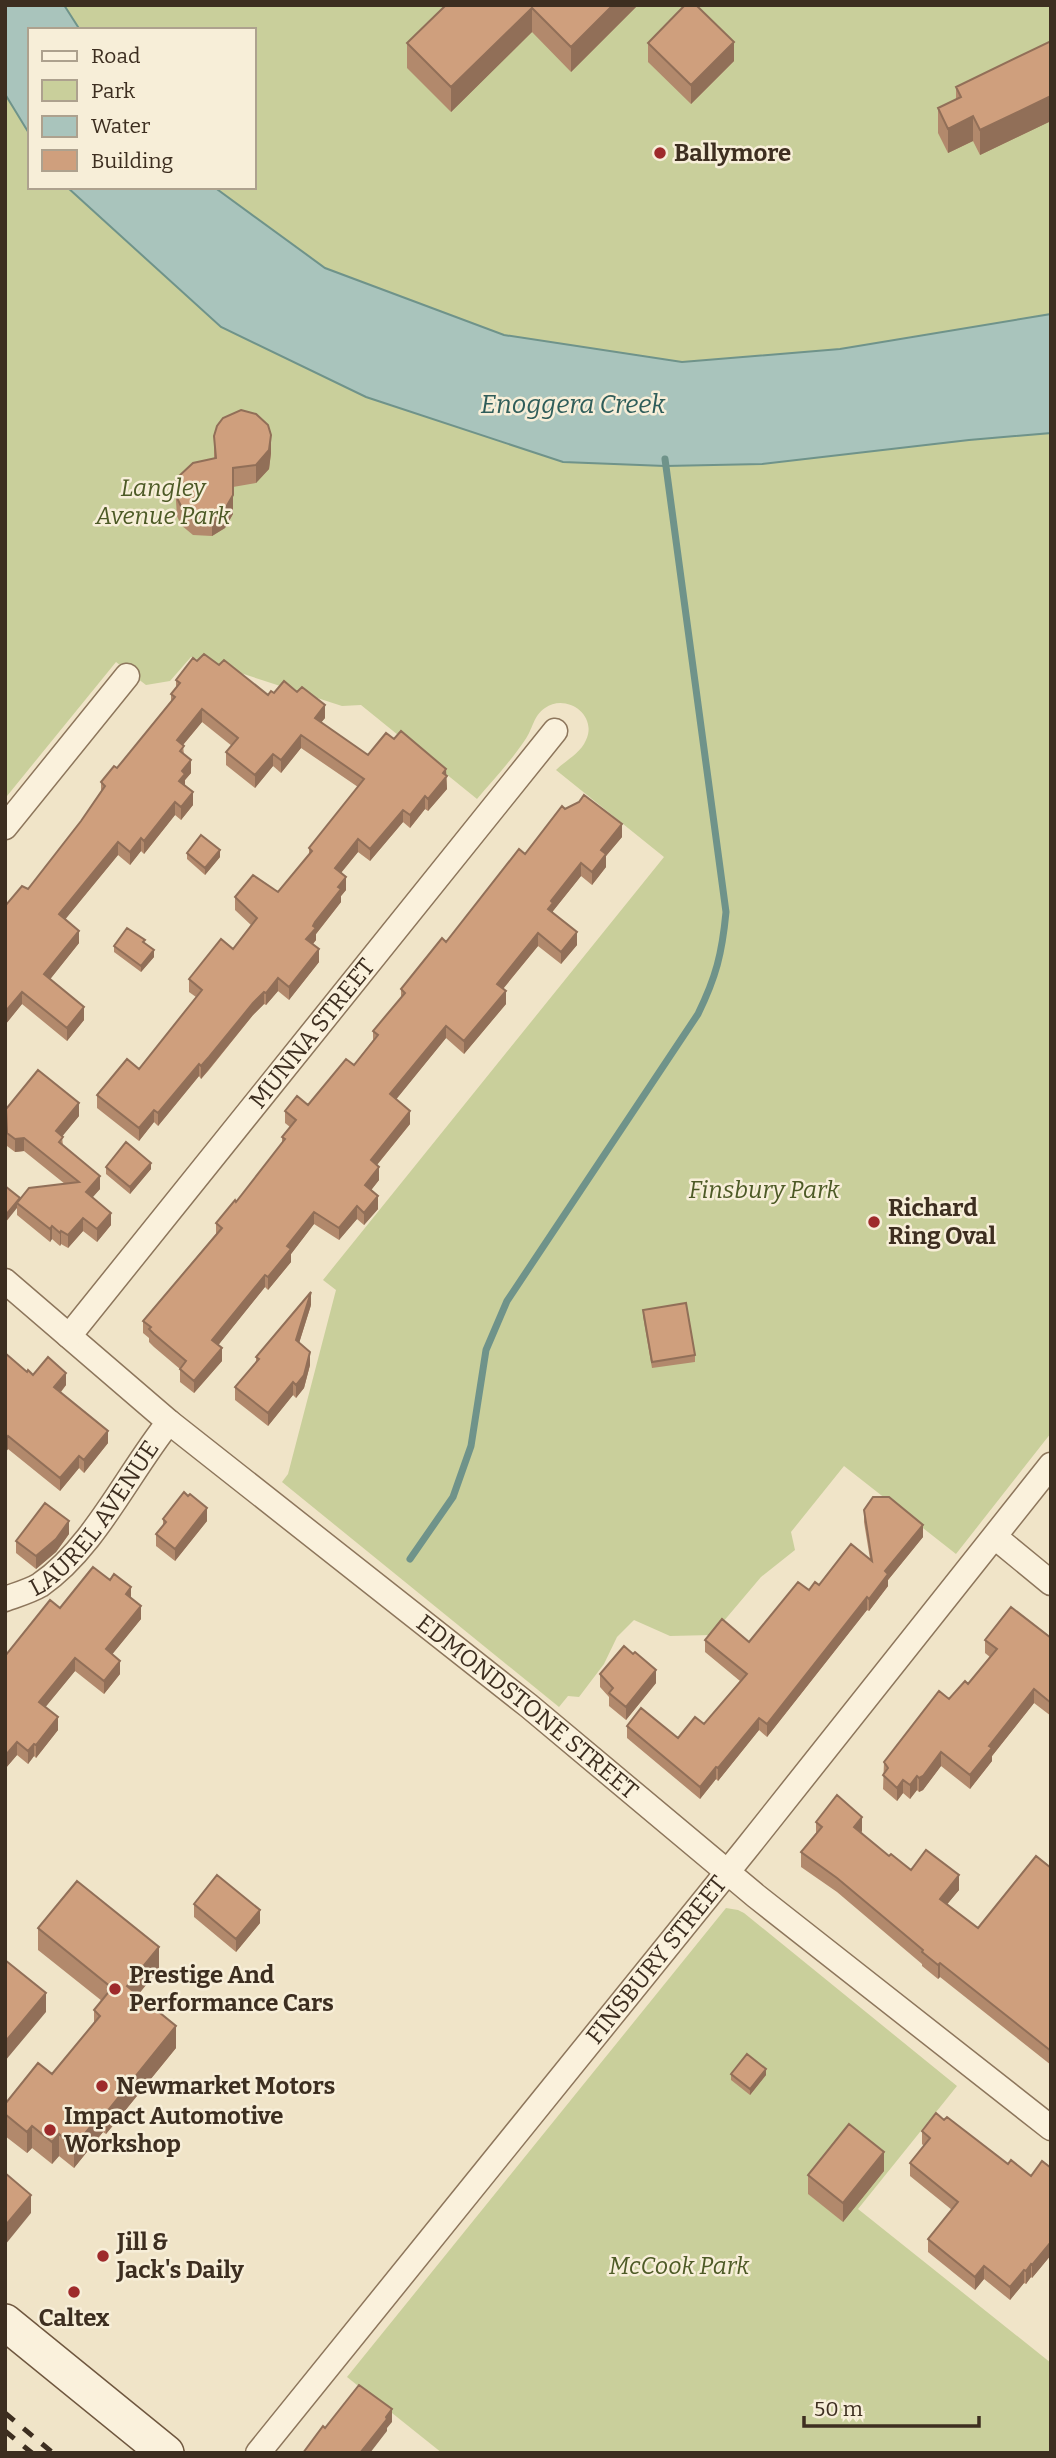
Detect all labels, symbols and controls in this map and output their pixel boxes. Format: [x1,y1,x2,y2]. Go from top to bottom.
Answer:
legend [28,28,256,189]
text: Road [91,43,140,69]
text: Park [91,78,135,104]
text: Water [91,113,150,139]
place label: Ballymore [674,139,791,167]
marker: Ballymore [652,145,668,161]
text: Building [91,148,174,174]
water label: Enoggera Creek [481,389,666,420]
park label: Langley Avenue Park [95,474,231,530]
street label: MUNNA STREET [243,953,380,1114]
park label: Finsbury Park [688,1176,841,1204]
place label: Richard Ring Oval [888,1194,996,1250]
marker: Richard Ring Oval [866,1214,882,1230]
street label: LAUREL AVENUE [25,1435,165,1602]
street label: EDMONDSTONE STREET [411,1609,644,1805]
street label: FINSBURY STREET [580,1870,733,2049]
place label: Prestige And Performance Cars [129,1961,334,2017]
marker: Prestige And Performance Cars [107,1981,123,1997]
place label: Newmarket Motors [116,2072,335,2100]
marker: Newmarket Motors [94,2078,110,2094]
place label: Impact Automotive Workshop [64,2102,284,2158]
marker: Impact Automotive Workshop [42,2122,58,2138]
place label: Jill & Jack's Daily [115,2228,244,2284]
marker: Jill & Jack's Daily [95,2248,111,2264]
park label: McCook Park [609,2252,750,2280]
marker: Caltex [66,2284,82,2300]
place label: Caltex [39,2304,110,2332]
scale bar [804,2384,979,2428]
text: 50 m [814,2396,863,2422]

